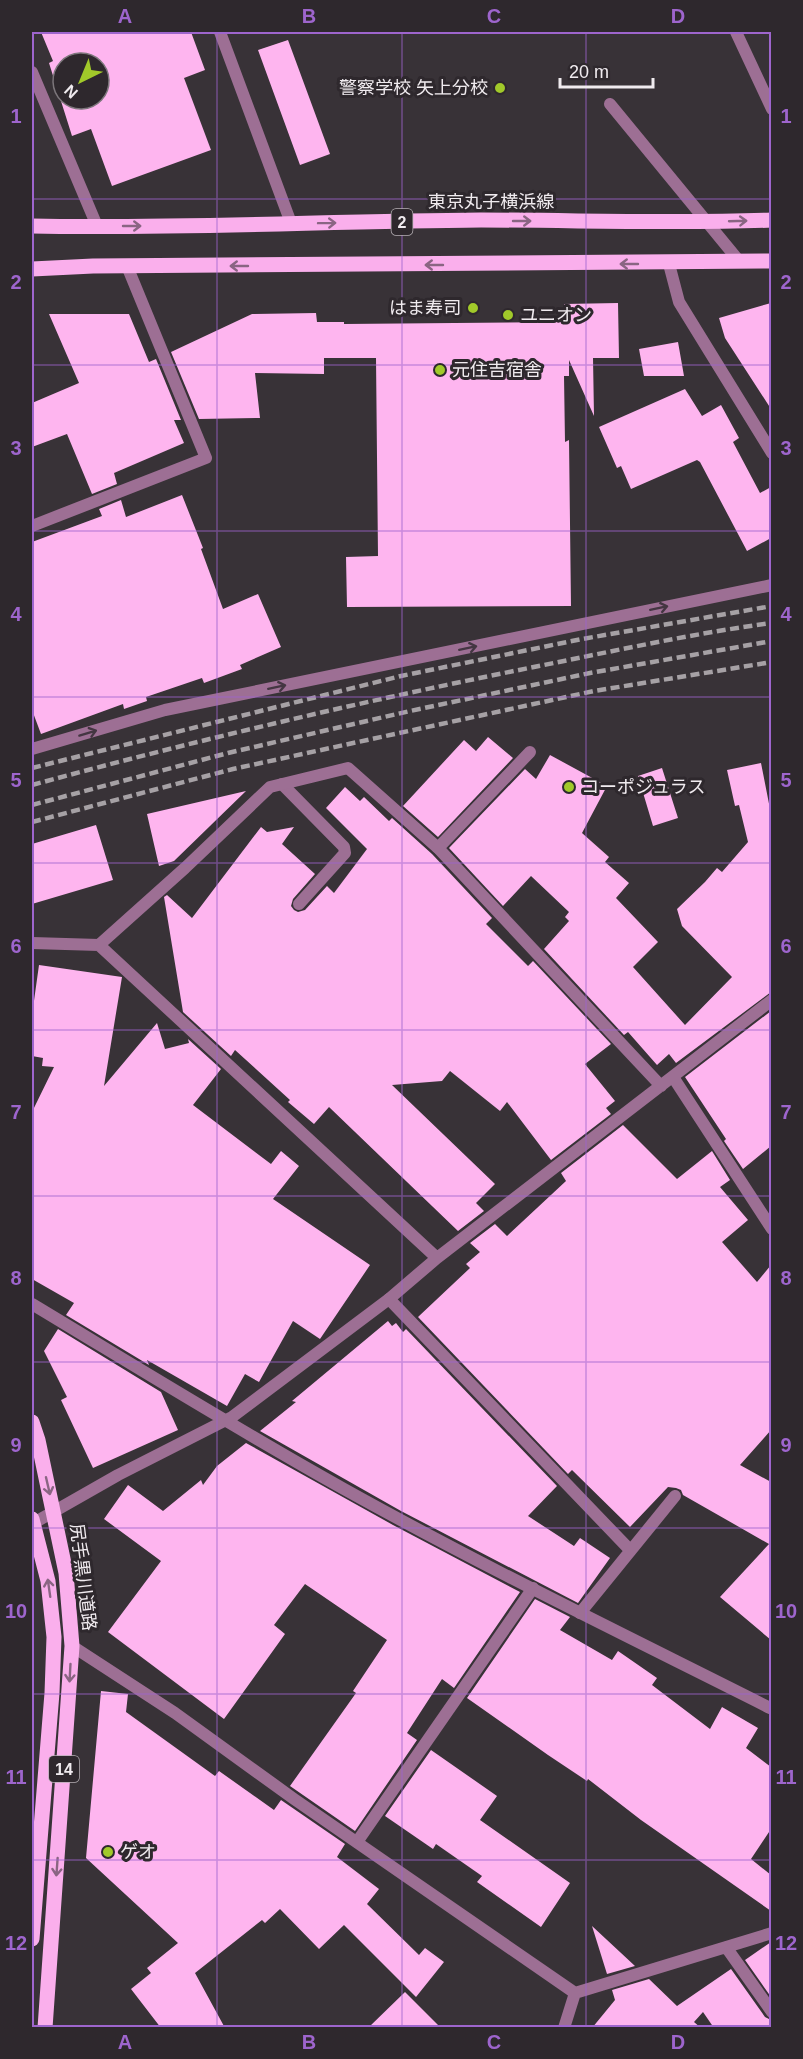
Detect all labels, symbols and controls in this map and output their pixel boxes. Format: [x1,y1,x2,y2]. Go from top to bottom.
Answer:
text: A [118,5,132,27]
text: B [302,5,316,27]
text: C [487,5,501,27]
text: D [671,5,685,27]
north arrow [51,51,111,111]
scale bar [560,51,653,89]
text: 20 m [569,62,609,82]
place label: 警察学校 矢上分校 [339,78,488,98]
text: N [61,81,81,102]
marker: 警察学校 矢上分校 [493,81,507,95]
text: 1 [10,105,22,127]
text: 1 [780,105,792,127]
street label: 東京丸子横浜線 [428,192,554,212]
road number: 2 [392,209,412,235]
one-way arrow [511,215,531,227]
one-way arrow [727,216,747,227]
one-way arrow [316,217,336,229]
one-way arrow [121,220,141,232]
one-way arrow [620,258,640,270]
one-way arrow [425,259,445,271]
one-way arrow [230,260,250,272]
text: 2 [10,271,22,293]
text: 2 [780,271,792,293]
place label: はま寿司 [389,298,461,318]
marker: はま寿司 [466,301,480,315]
place label: ユニオン [520,305,592,325]
marker: ユニオン [501,308,515,322]
place label: 元住吉宿舎 [452,360,542,380]
marker: 元住吉宿舎 [433,363,447,377]
text: 3 [10,437,22,459]
text: 3 [780,437,792,459]
one-way arrow [649,602,668,613]
text: 4 [10,603,22,625]
text: 4 [780,603,792,625]
one-way arrow [458,641,477,653]
one-way arrow [267,681,286,692]
one-way arrow [78,727,97,738]
text: 5 [10,769,22,791]
text: 5 [780,769,792,791]
place label: コーポジュラス [581,777,705,797]
marker: コーポジュラス [562,780,576,794]
text: 6 [10,935,22,957]
text: 6 [780,935,792,957]
text: 7 [10,1101,22,1123]
text: 7 [780,1101,792,1123]
text: 8 [10,1267,22,1289]
text: 8 [780,1267,792,1289]
text: 9 [10,1434,22,1456]
text: 9 [780,1434,792,1456]
one-way arrow [43,1477,55,1496]
street label: 尻手黒川道路 [66,1522,100,1632]
one-way arrow [43,1578,54,1598]
text: 10 [5,1600,27,1622]
text: 10 [775,1600,797,1622]
one-way arrow [65,1662,76,1682]
road number: 14 [49,1756,79,1782]
text: 11 [5,1766,27,1788]
text: 11 [775,1766,797,1788]
place label: ゲオ [120,1842,156,1862]
marker: ゲオ [101,1845,115,1859]
one-way arrow [51,1857,62,1877]
text: 12 [5,1932,27,1954]
text: 12 [775,1932,797,1954]
text: A [118,2031,132,2053]
text: B [302,2031,316,2053]
text: C [487,2031,501,2053]
text: D [671,2031,685,2053]

